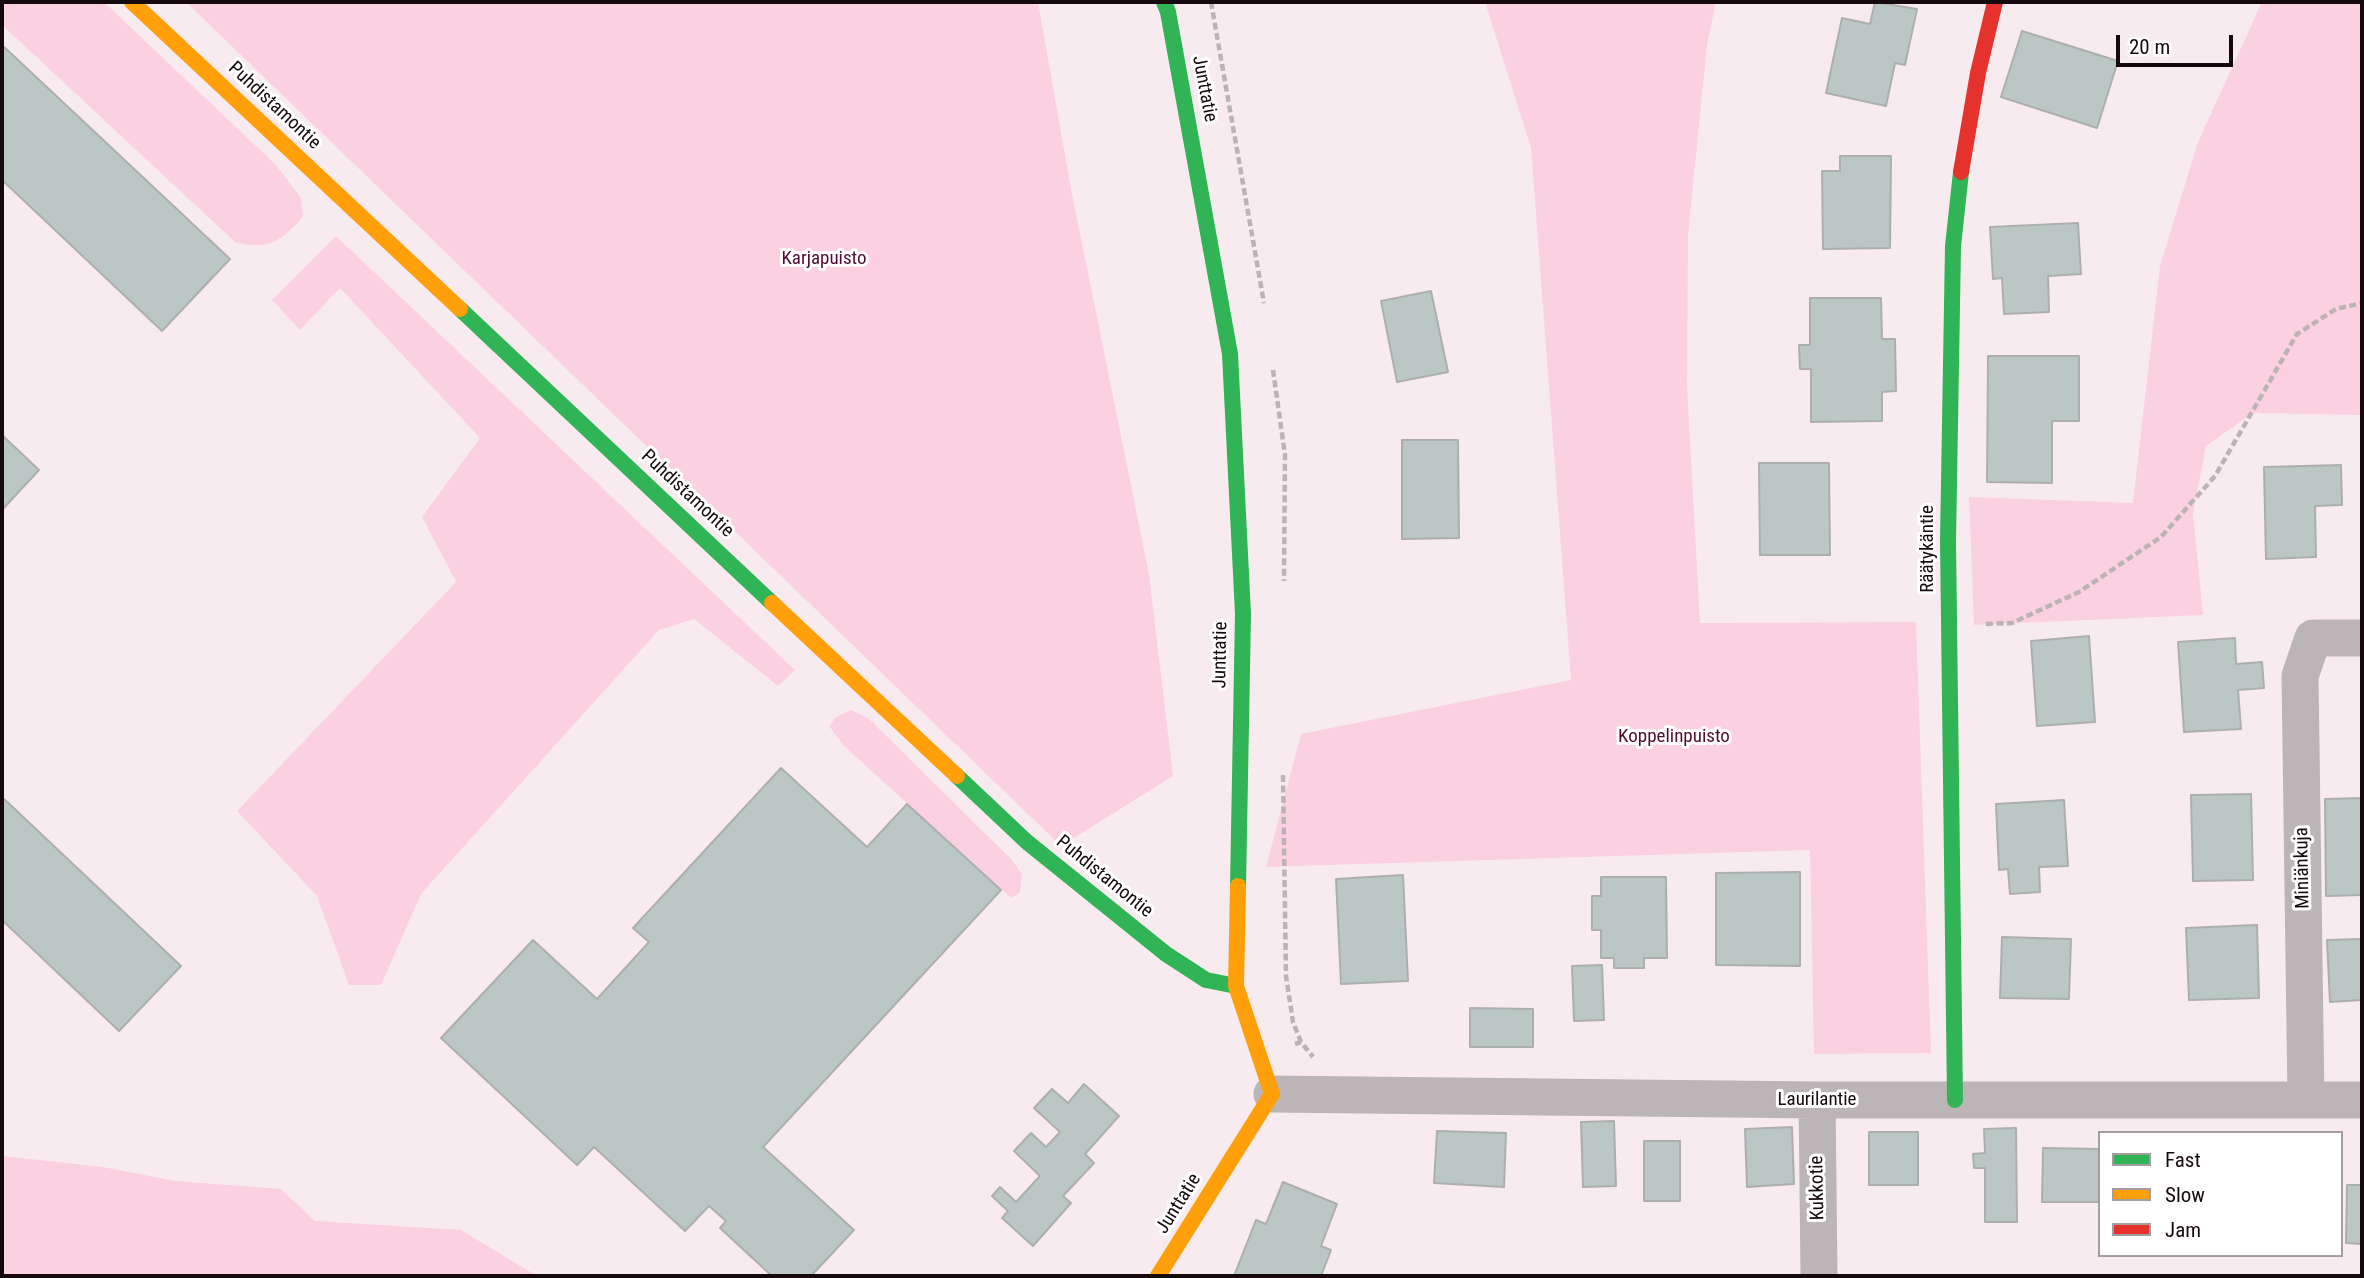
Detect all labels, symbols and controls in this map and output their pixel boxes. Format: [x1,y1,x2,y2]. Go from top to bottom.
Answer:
scale bar [2119,21,2236,65]
text: 20 m [2129,35,2170,59]
street label: Junttatie [1186,54,1222,124]
street label: Puhdistamontie [223,57,325,155]
park label: Karjapuisto [781,248,867,270]
street label: Puhdistamontie [636,445,738,543]
street label: Räätykäntie [1917,505,1939,593]
street label: Junttatie [1209,621,1233,689]
park label: Koppelinpuisto [1618,726,1730,748]
street label: Miniänkuja [2291,827,2315,909]
street label: Puhdistamontie [1051,831,1157,923]
street label: Laurilantie [1777,1089,1857,1111]
legend [2098,1131,2343,1257]
text: Fast [2165,1148,2201,1172]
street label: Kukkotie [1806,1155,1830,1221]
street label: Junttatie [1152,1170,1206,1238]
text: Slow [2165,1183,2205,1207]
text: Jam [2165,1218,2201,1242]

